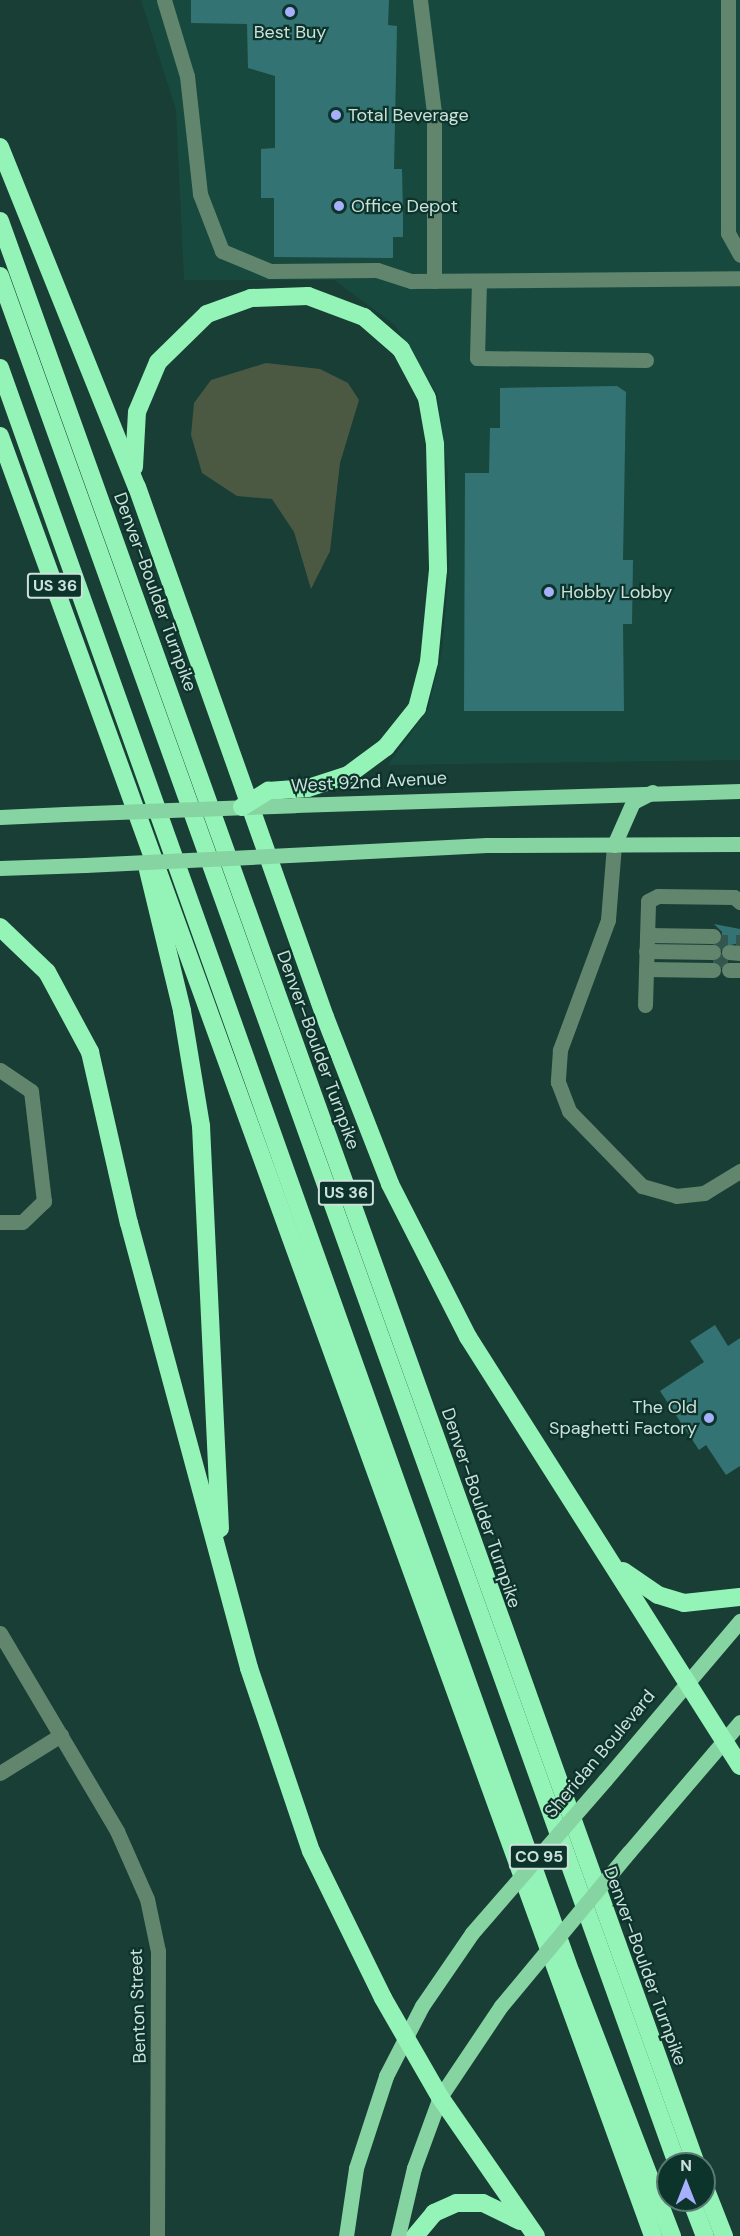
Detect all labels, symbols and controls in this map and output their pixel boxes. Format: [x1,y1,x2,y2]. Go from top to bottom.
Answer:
marker: Best Buy [283,5,297,19]
place label: Best Buy [254,21,326,43]
place label: Total Beverage [348,104,469,126]
marker: Total Beverage [329,108,343,122]
place label: Office Depot [351,195,458,217]
marker: Office Depot [332,199,346,213]
street label: Denver–Boulder Turnpike [109,490,201,694]
road number: US 36 [26,573,84,599]
place label: Hobby Lobby [561,581,672,603]
marker: Hobby Lobby [542,585,556,599]
street label: West 92nd Avenue [290,767,448,797]
street label: Denver–Boulder Turnpike [272,948,364,1152]
road number: US 36 [318,1180,374,1206]
place label: The Old Spaghetti Factory [549,1397,697,1440]
street label: Denver–Boulder Turnpike [437,1405,525,1611]
marker: The Old Spaghetti Factory [702,1411,716,1425]
street label: Sheridan Boulevard [540,1686,660,1822]
road number: CO 95 [508,1844,570,1870]
street label: Denver–Boulder Turnpike [599,1864,691,2068]
street label: Benton Street [125,1948,151,2064]
north arrow [656,2152,716,2212]
text: N [680,2155,692,2176]

